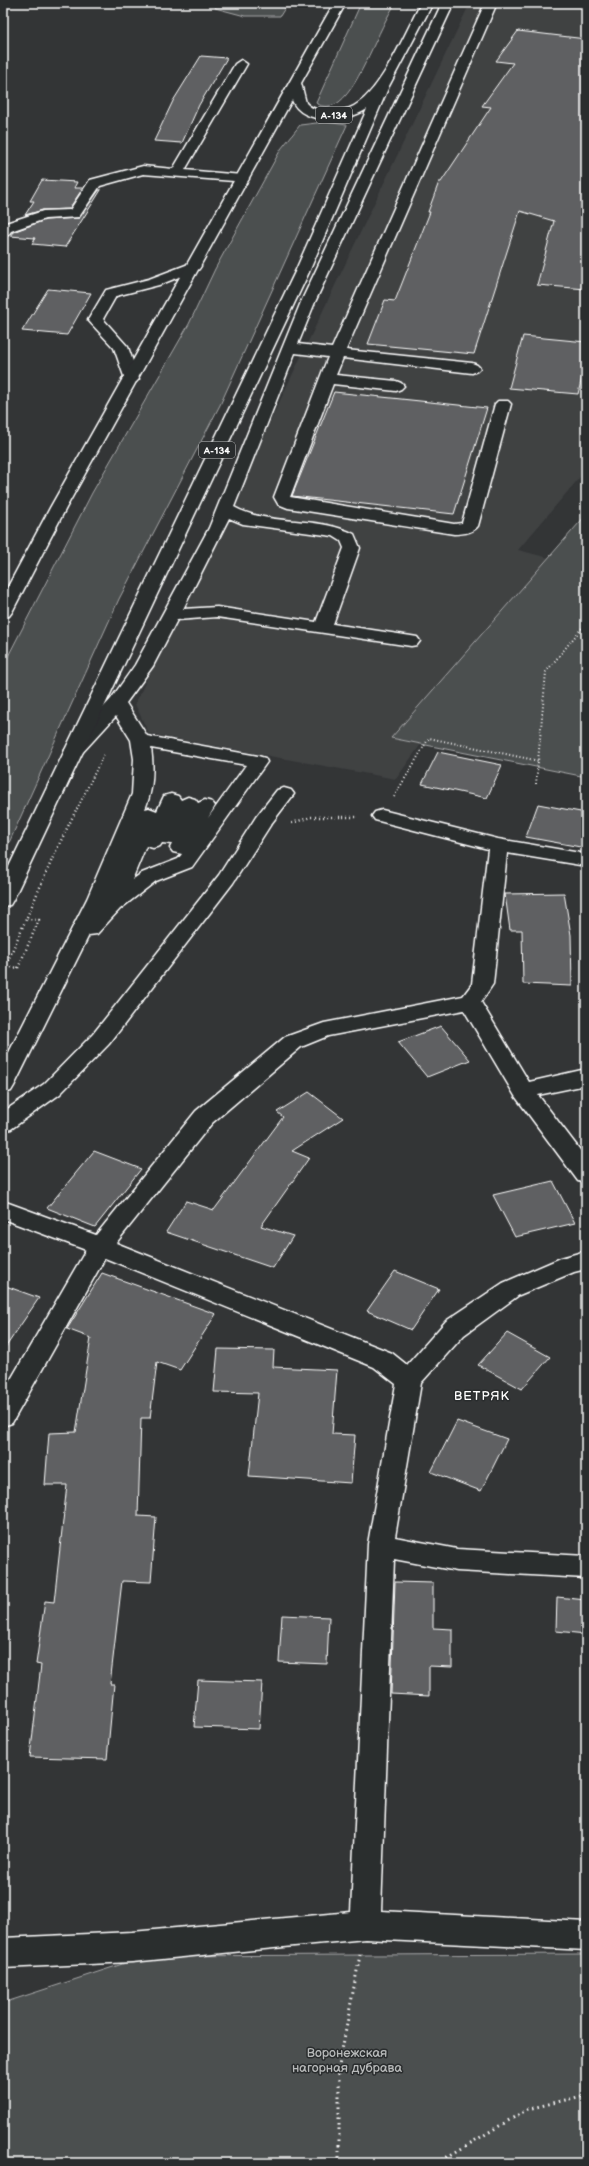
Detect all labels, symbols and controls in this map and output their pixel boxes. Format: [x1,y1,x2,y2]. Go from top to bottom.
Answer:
road number: А-134 [316,107,352,123]
road number: А-134 [199,442,235,458]
district label: ВЕТРЯК [454,1388,510,1404]
park label: Воронежская нагорная дубрава [292,2045,402,2076]

